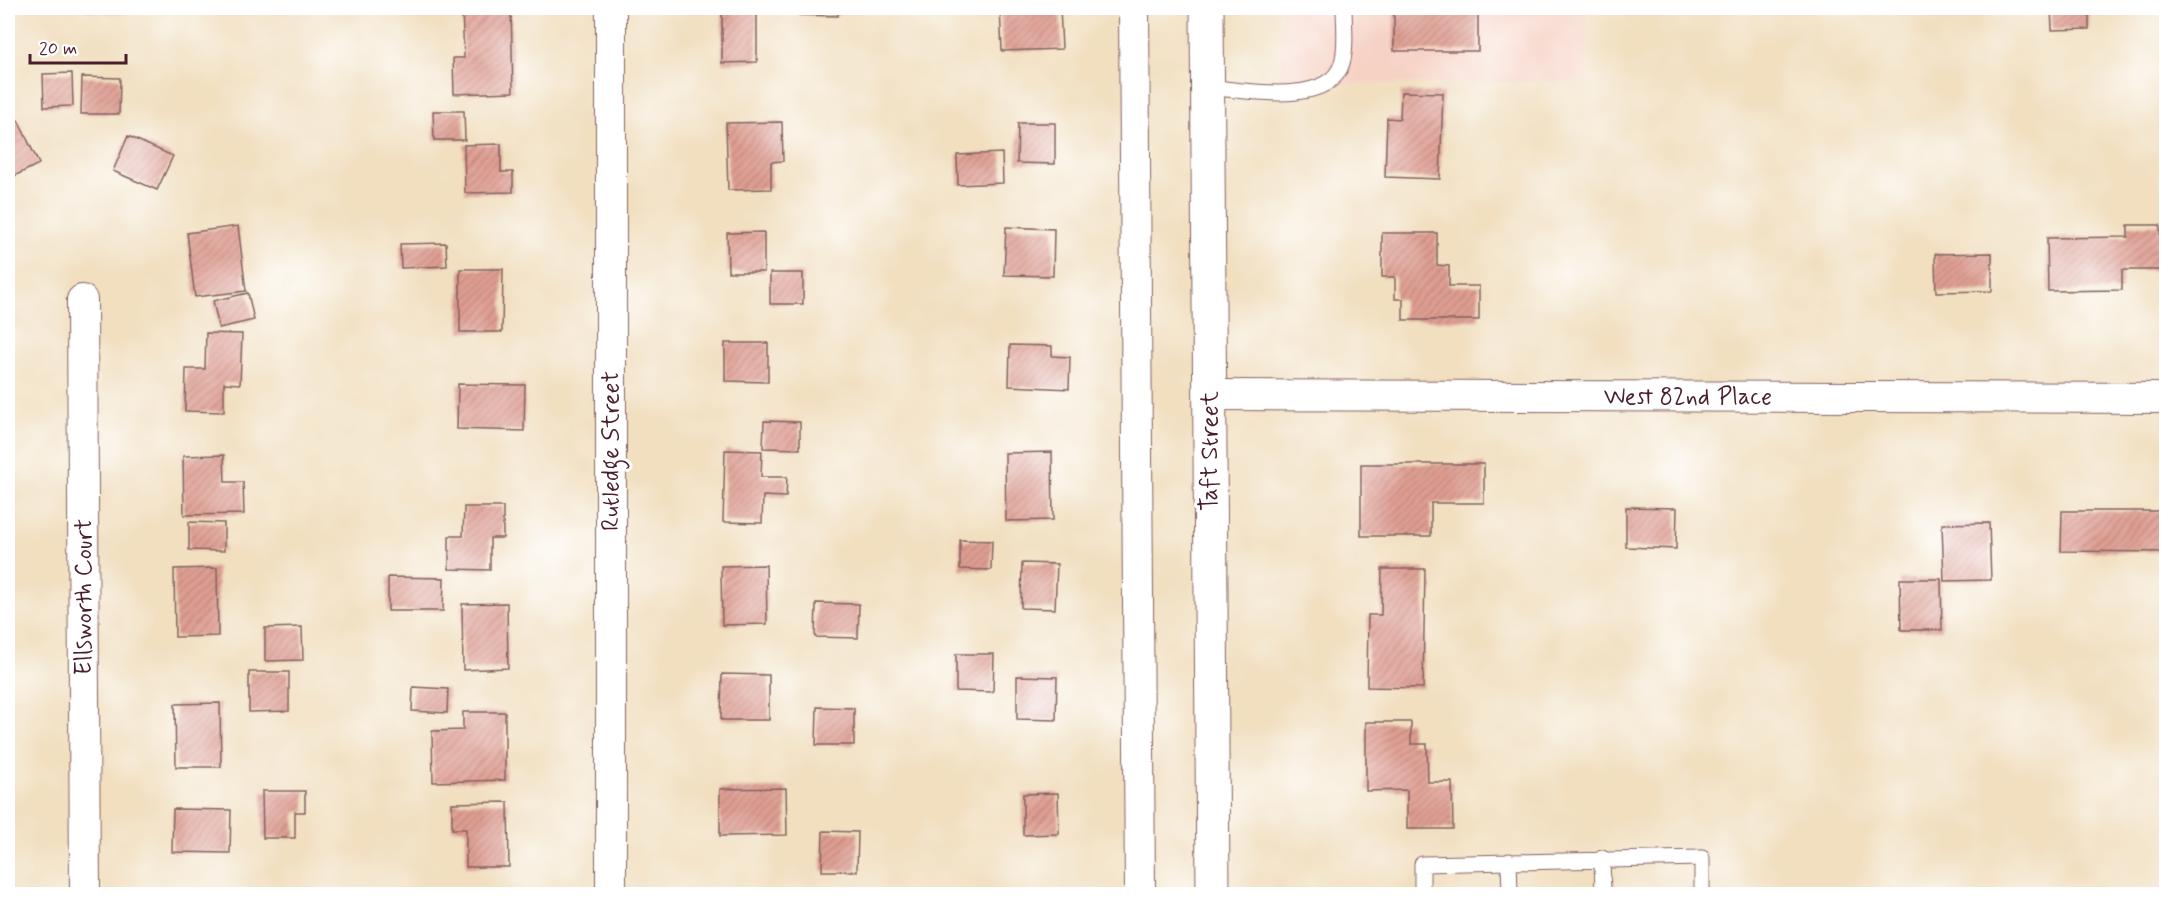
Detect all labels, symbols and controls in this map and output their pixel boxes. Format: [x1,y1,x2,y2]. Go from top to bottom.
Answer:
scale bar [30,27,126,65]
text: 20 m [39,37,77,61]
street label: Rutledge Street [596,371,630,531]
street label: West 82nd Place [1604,382,1772,413]
street label: Taft Street [1195,391,1226,511]
street label: Ellsworth Court [69,519,100,675]

